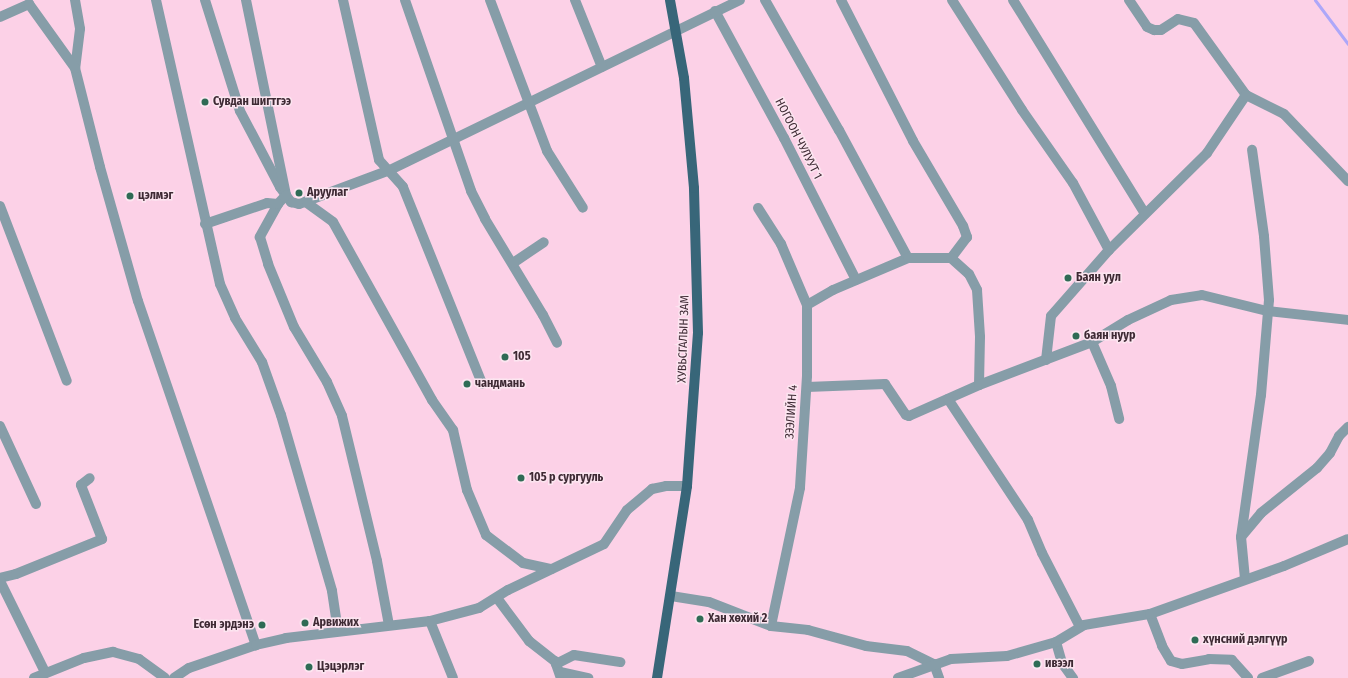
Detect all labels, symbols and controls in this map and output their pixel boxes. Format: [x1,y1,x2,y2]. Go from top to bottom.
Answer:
place label: Сувдан шигтгээ [213,95,291,109]
street label: НОГООН ЧУЛУУТ 1 [771,96,825,182]
marker: Сувдан шигтгээ [200,97,210,107]
place label: Аруулаг [307,186,348,200]
marker: Аруулаг [294,188,304,198]
place label: цэлмэг [138,189,173,203]
marker: цэлмэг [125,191,135,201]
place label: Баян уул [1076,271,1121,285]
marker: Баян уул [1063,273,1073,283]
street label: ХУВЬСГАЛЫН ЗАМ [675,295,693,383]
place label: баян нуур [1084,329,1135,343]
marker: баян нуур [1071,331,1081,341]
place label: 105 [513,350,531,364]
marker: 105 [500,352,510,362]
place label: чандмань [475,377,525,391]
marker: чандмань [462,379,472,389]
street label: ЗЭЭЛИЙН 4 [783,385,801,439]
place label: 105 р сургууль [529,471,603,485]
marker: 105 р сургууль [516,473,526,483]
place label: Хан хөхий 2 [708,612,767,626]
marker: Хан хөхий 2 [695,614,705,624]
place label: Арвижих [313,616,359,630]
place label: Есөн эрдэнэ [194,618,254,632]
marker: Арвижих [300,618,310,628]
marker: Есөн эрдэнэ [257,620,267,630]
place label: хүнсний дэлгүүр [1203,633,1288,647]
marker: хүнсний дэлгүүр [1190,635,1200,645]
place label: ивээл [1045,657,1074,671]
marker: ивээл [1032,659,1042,669]
place label: Цэцэрлэг [317,660,364,674]
marker: Цэцэрлэг [304,662,314,672]

